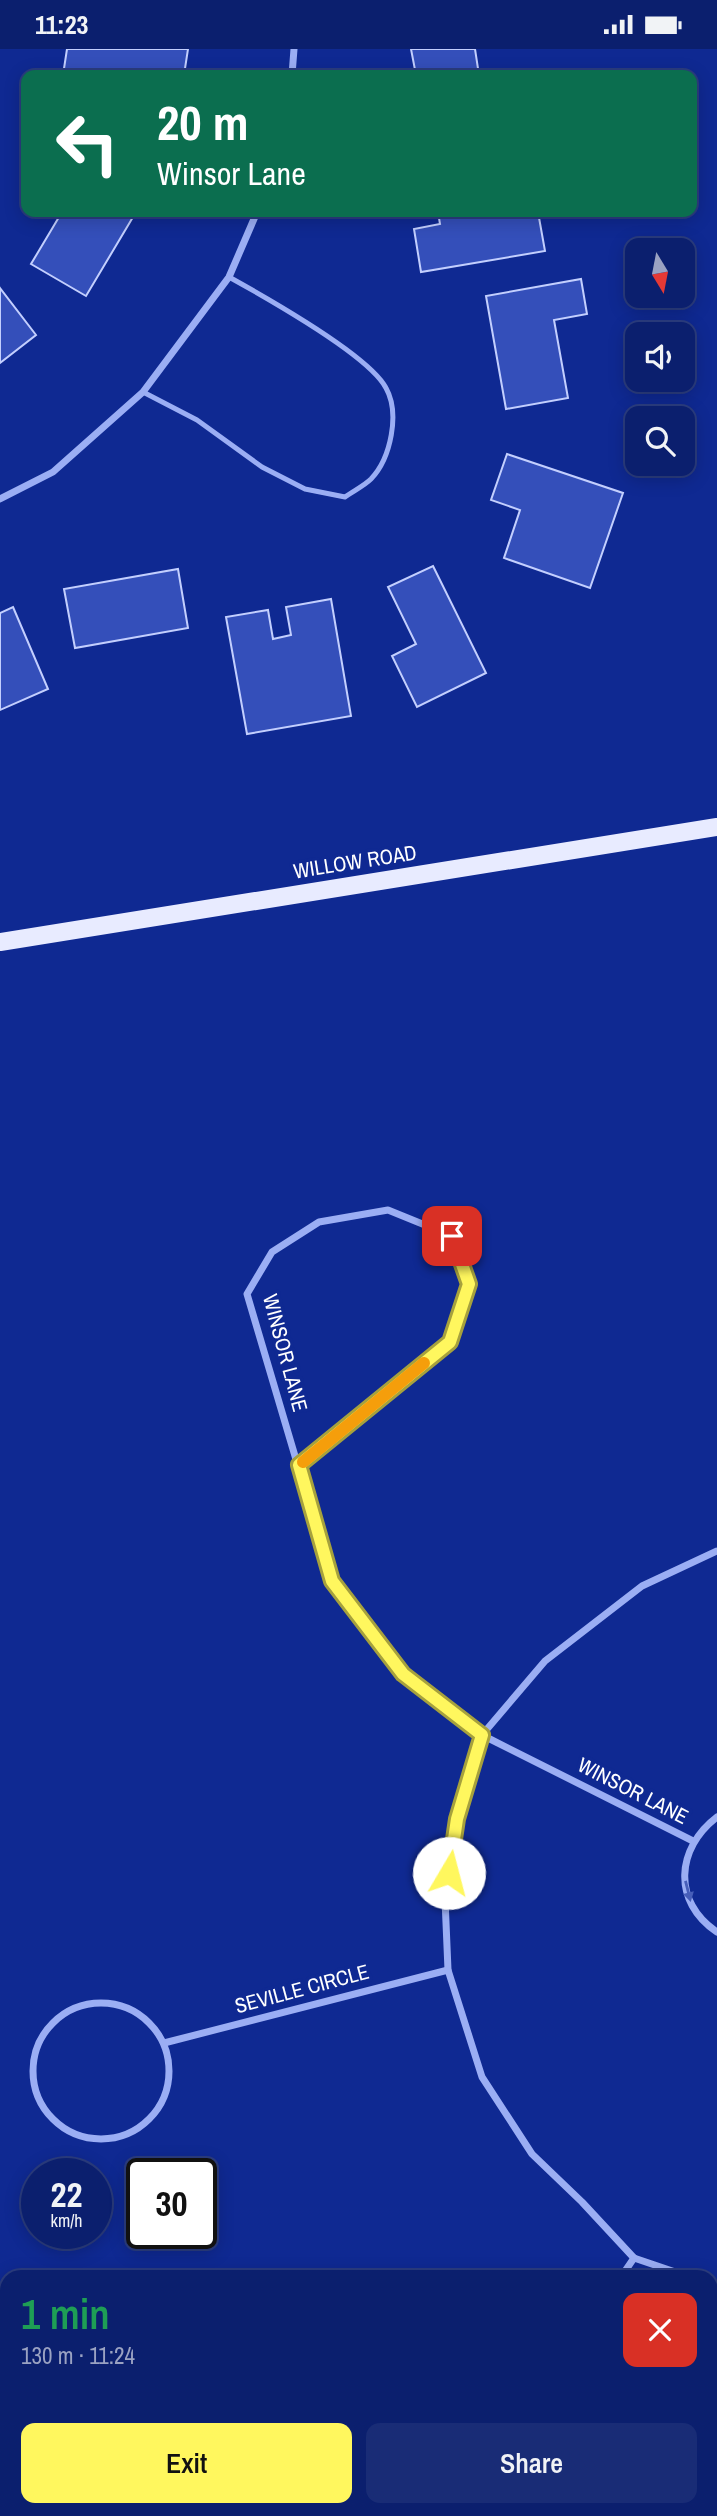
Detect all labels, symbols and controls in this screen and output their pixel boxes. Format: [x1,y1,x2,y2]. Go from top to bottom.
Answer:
text: 11:23 [35,7,88,42]
text: 20 m [157,89,249,155]
icon: left [42,98,133,189]
text: Winsor Lane [157,152,306,195]
north arrow [625,238,695,308]
map controls [625,238,695,476]
button: sound [625,322,695,392]
button: search [625,406,695,476]
street label: WILLOW ROAD [291,837,419,886]
pin [422,1206,482,1266]
icon: arrive [433,1217,471,1255]
street label: WINSOR LANE [256,1291,315,1415]
street label: WINSOR LANE [573,1750,694,1831]
position arrow [412,1836,486,1910]
one-way arrow [683,1881,694,1903]
street label: SEVILLE CIRCLE [232,1957,372,2020]
speed limit sign: 30 [126,2158,217,2249]
text: 22 [51,2171,82,2218]
text: km/h [51,2208,83,2233]
text: 1 min [21,2286,110,2342]
button: close [623,2293,697,2367]
text: 130 m · 11:24 [21,2340,135,2371]
button: Exit [21,2423,352,2503]
button: Share [366,2423,697,2503]

